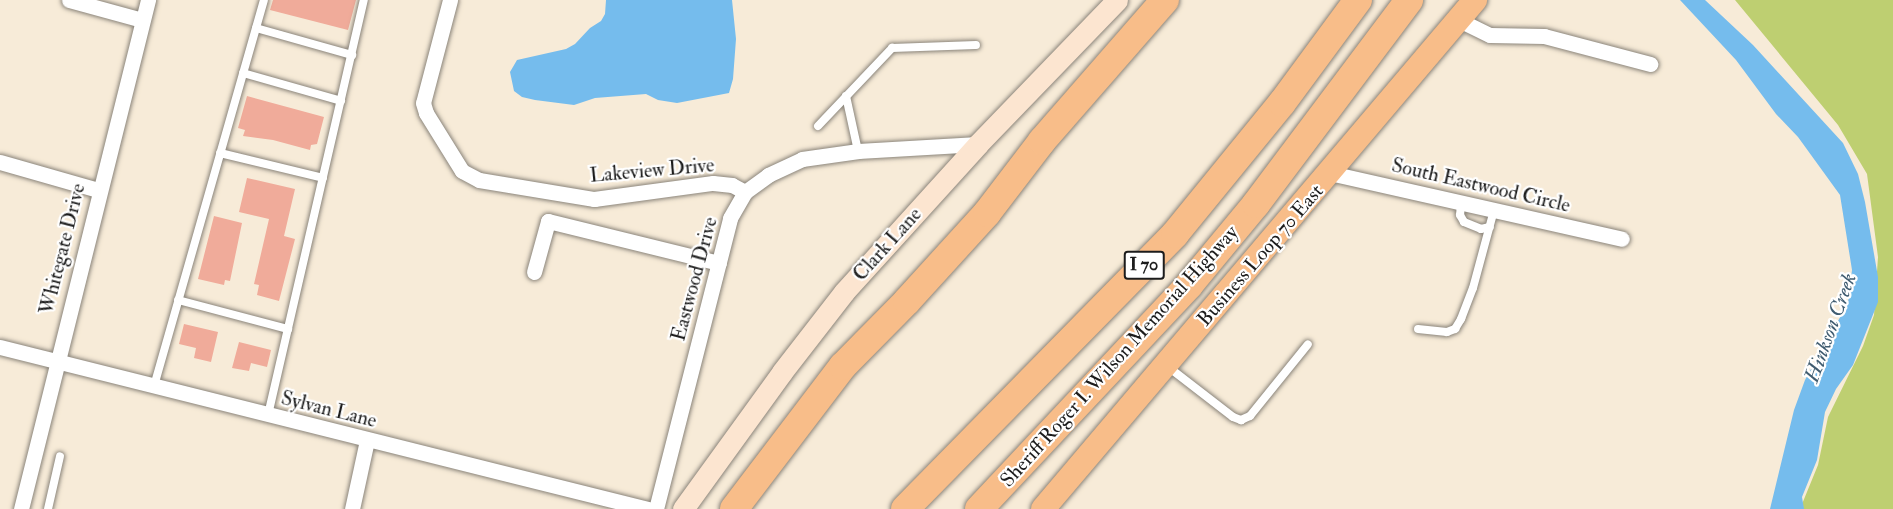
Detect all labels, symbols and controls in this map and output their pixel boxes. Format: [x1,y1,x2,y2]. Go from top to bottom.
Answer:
street label: Lakeview Drive [589,153,715,187]
street label: South Eastwood Circle [1389,153,1573,217]
street label: Business Loop 70 East [1192,179,1328,331]
street label: Whitegate Drive [34,181,90,317]
street label: Clark Lane [848,202,926,286]
street label: Eastwood Drive [666,214,722,344]
street label: Sheriff Roger I. Wilson Memorial Highway [995,220,1243,492]
road number: I 70 [1123,250,1165,280]
water label: Hinkson Creek [1800,270,1862,386]
street label: Sylvan Lane [279,386,379,432]

